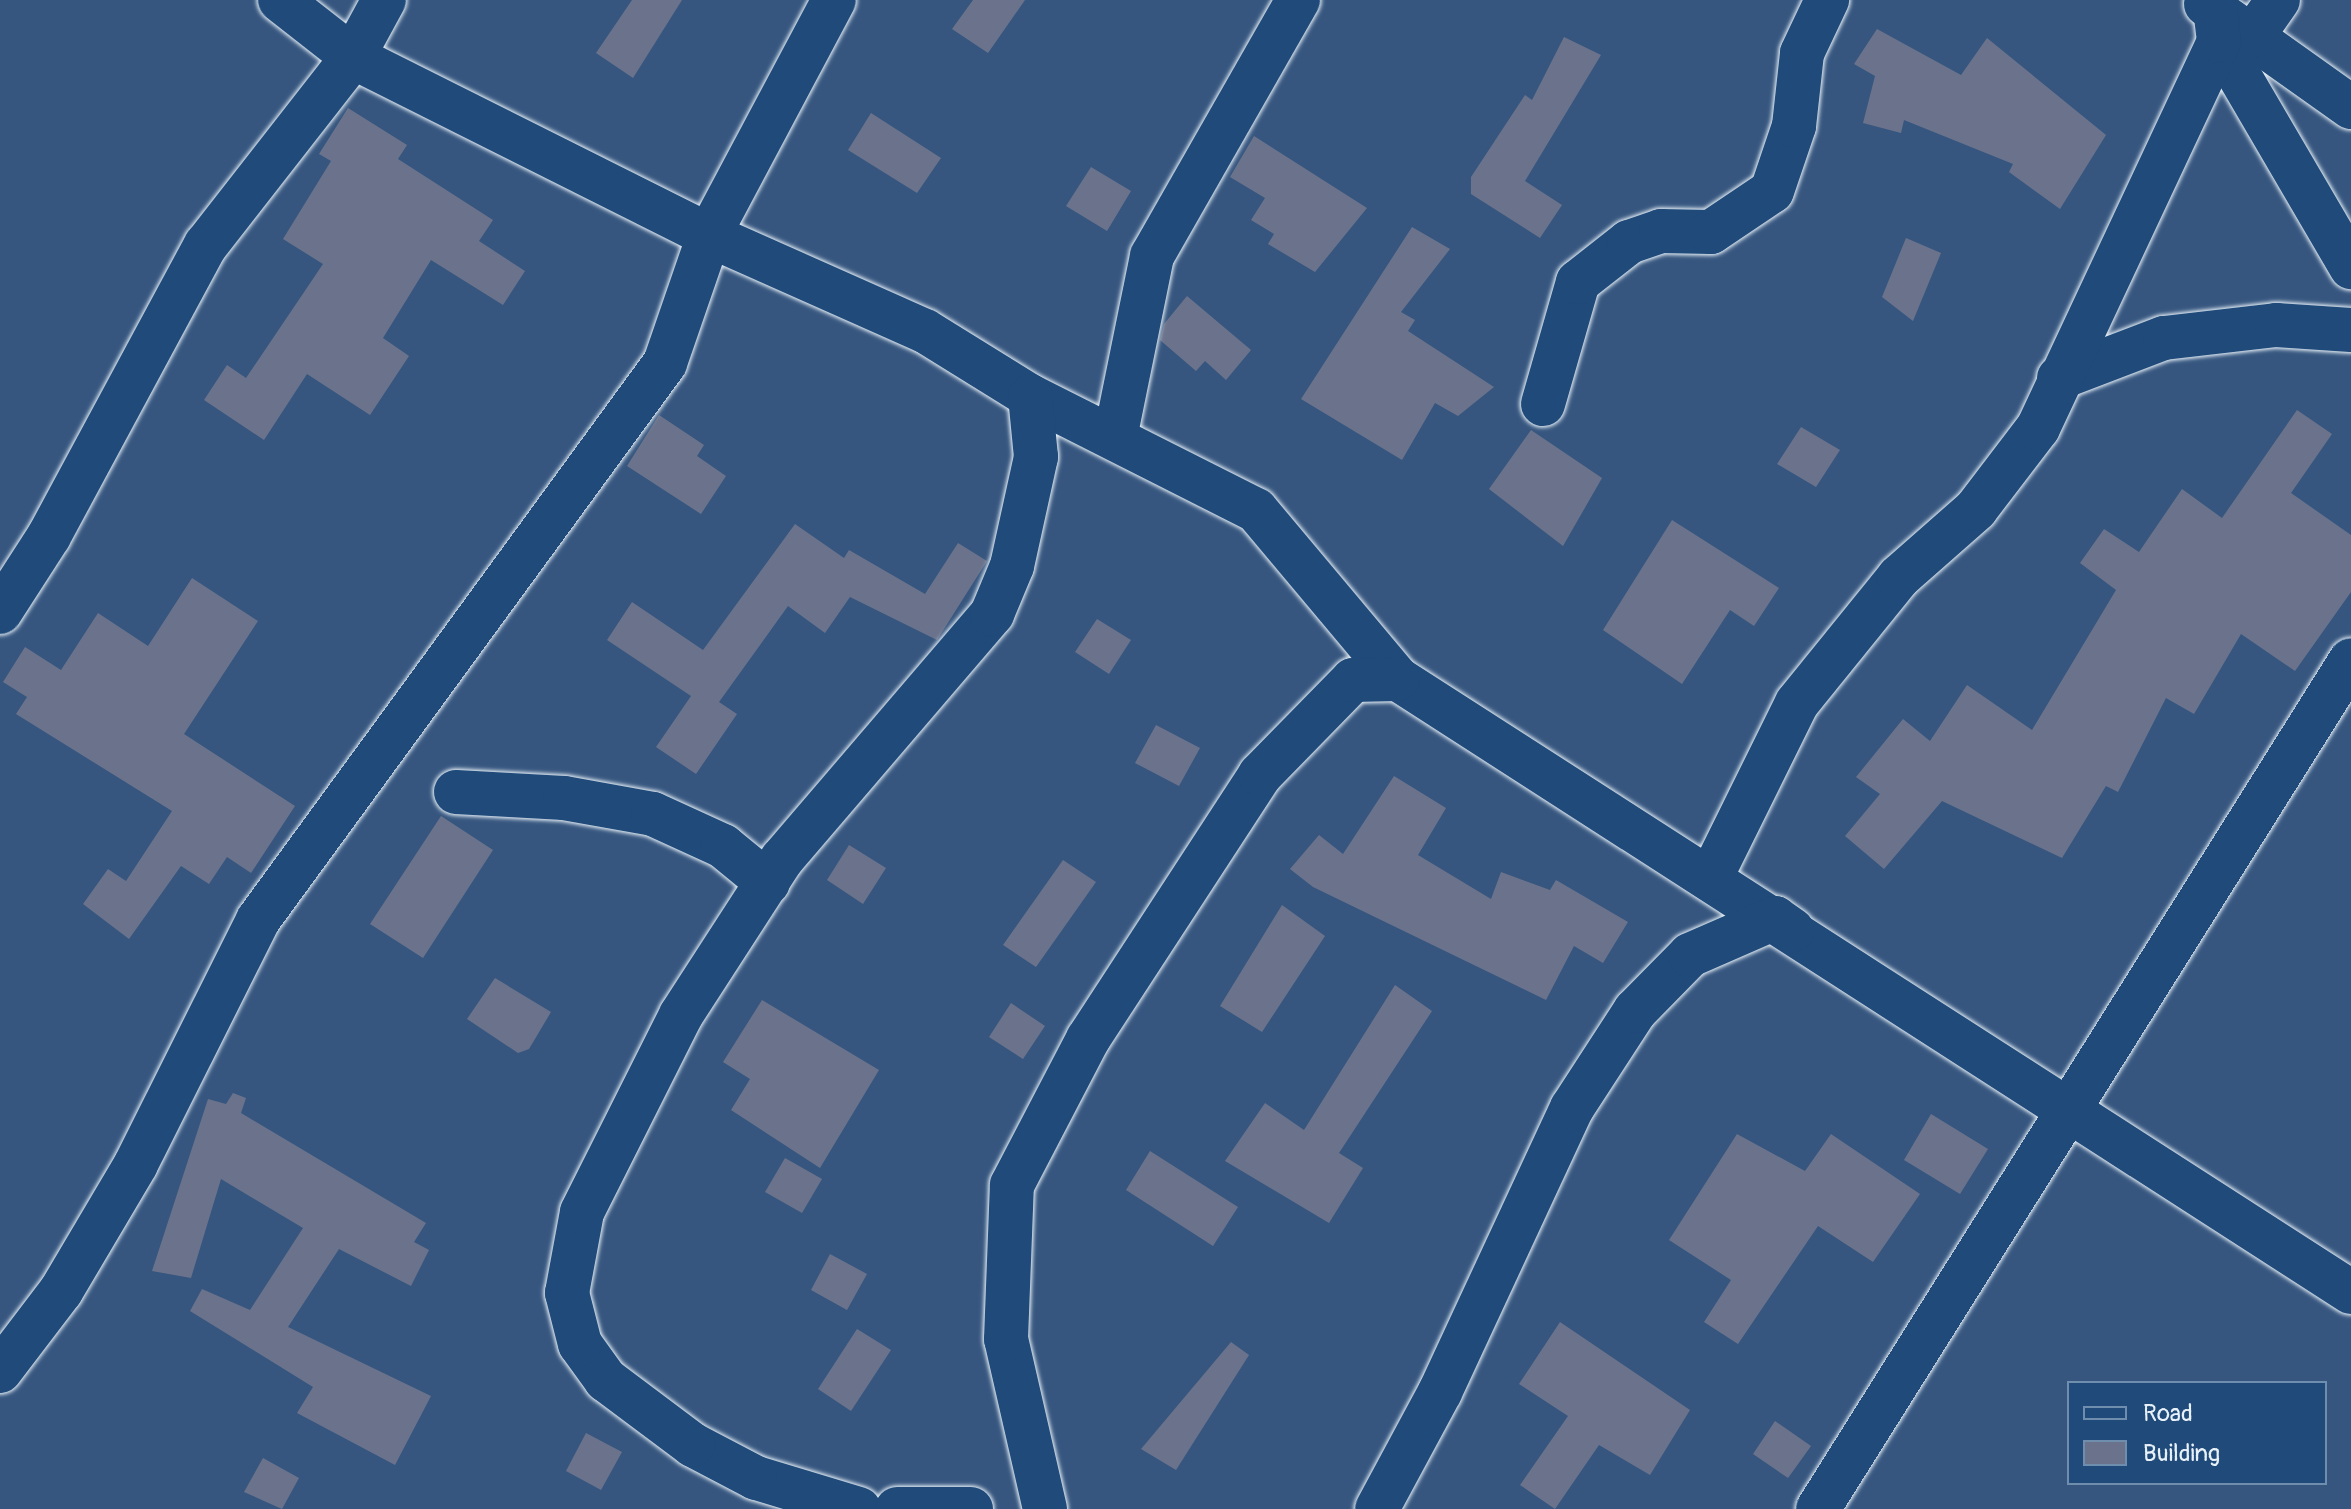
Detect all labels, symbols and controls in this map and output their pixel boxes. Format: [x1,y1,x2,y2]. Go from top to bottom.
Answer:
legend [2067,1381,2327,1485]
text: Road [2143,1399,2193,1428]
text: Building [2143,1439,2220,1468]

